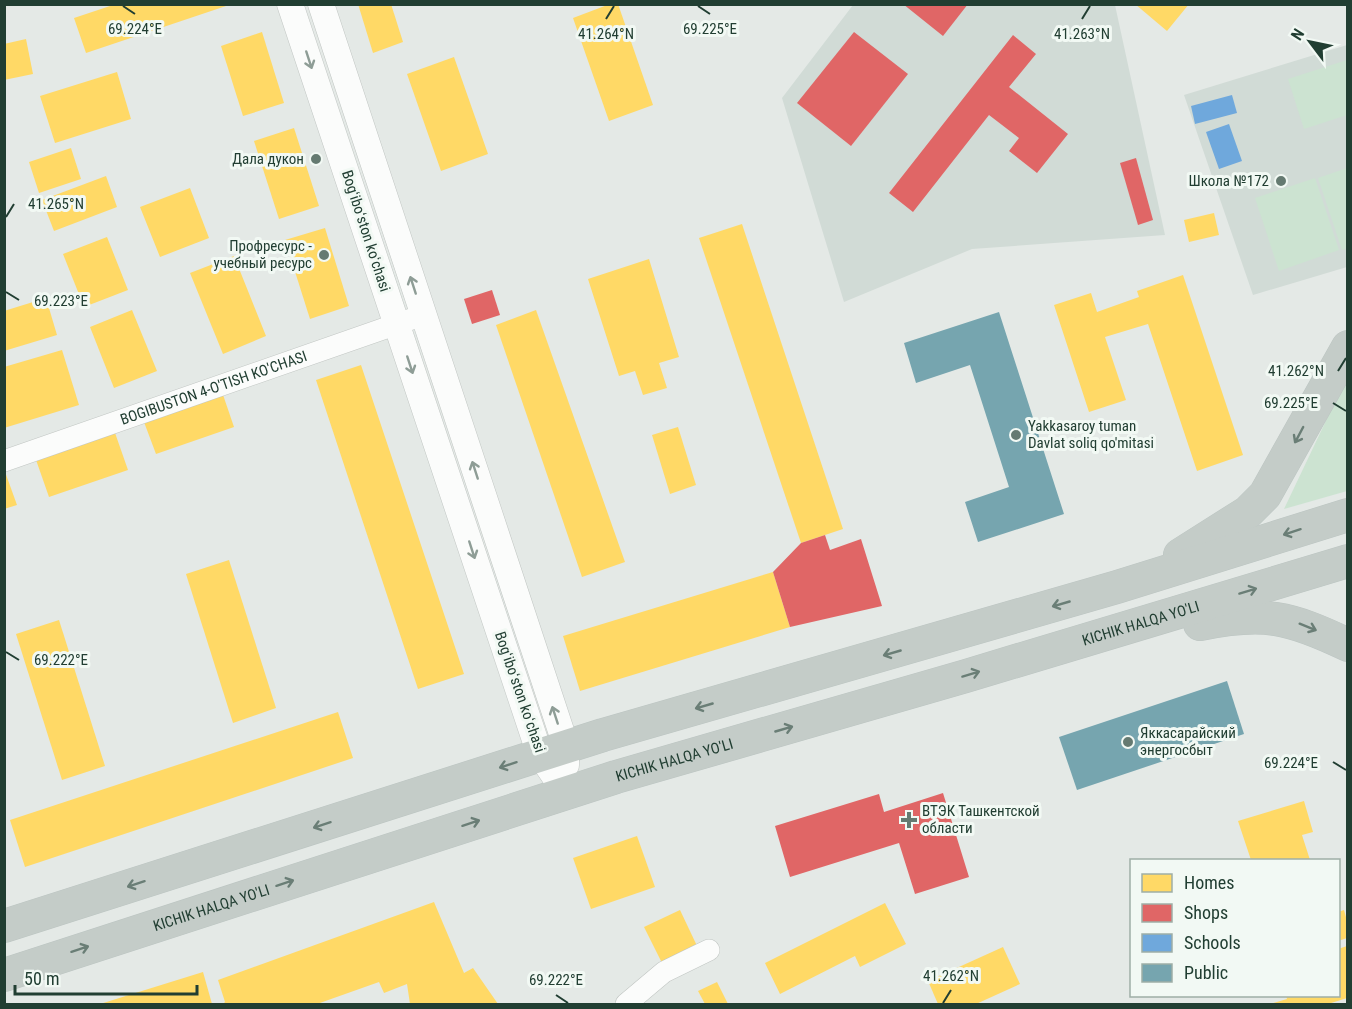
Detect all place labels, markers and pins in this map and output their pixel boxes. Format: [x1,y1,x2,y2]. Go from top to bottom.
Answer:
place label: Дала дукон [232,150,304,168]
marker: Дала дукон [309,152,323,166]
place label: Школа №172 [1189,172,1269,190]
marker: Школа №172 [1274,174,1288,188]
place label: Профресурс - учебный ресурс [214,237,312,272]
marker: Профресурс - учебный ресурс [317,248,331,262]
place label: Yakkasaroy tuman Davlat soliq qo'mitasi [1028,417,1154,452]
marker: Yakkasaroy tuman Davlat soliq qo'mitasi [1009,428,1023,442]
place label: Яккасарайский энергосбыт [1140,724,1236,759]
marker: Яккасарайский энергосбыт [1121,735,1135,749]
place label: ВТЭК Ташкентской области [922,802,1040,837]
marker: ВТЭК Ташкентской области [900,811,918,829]

